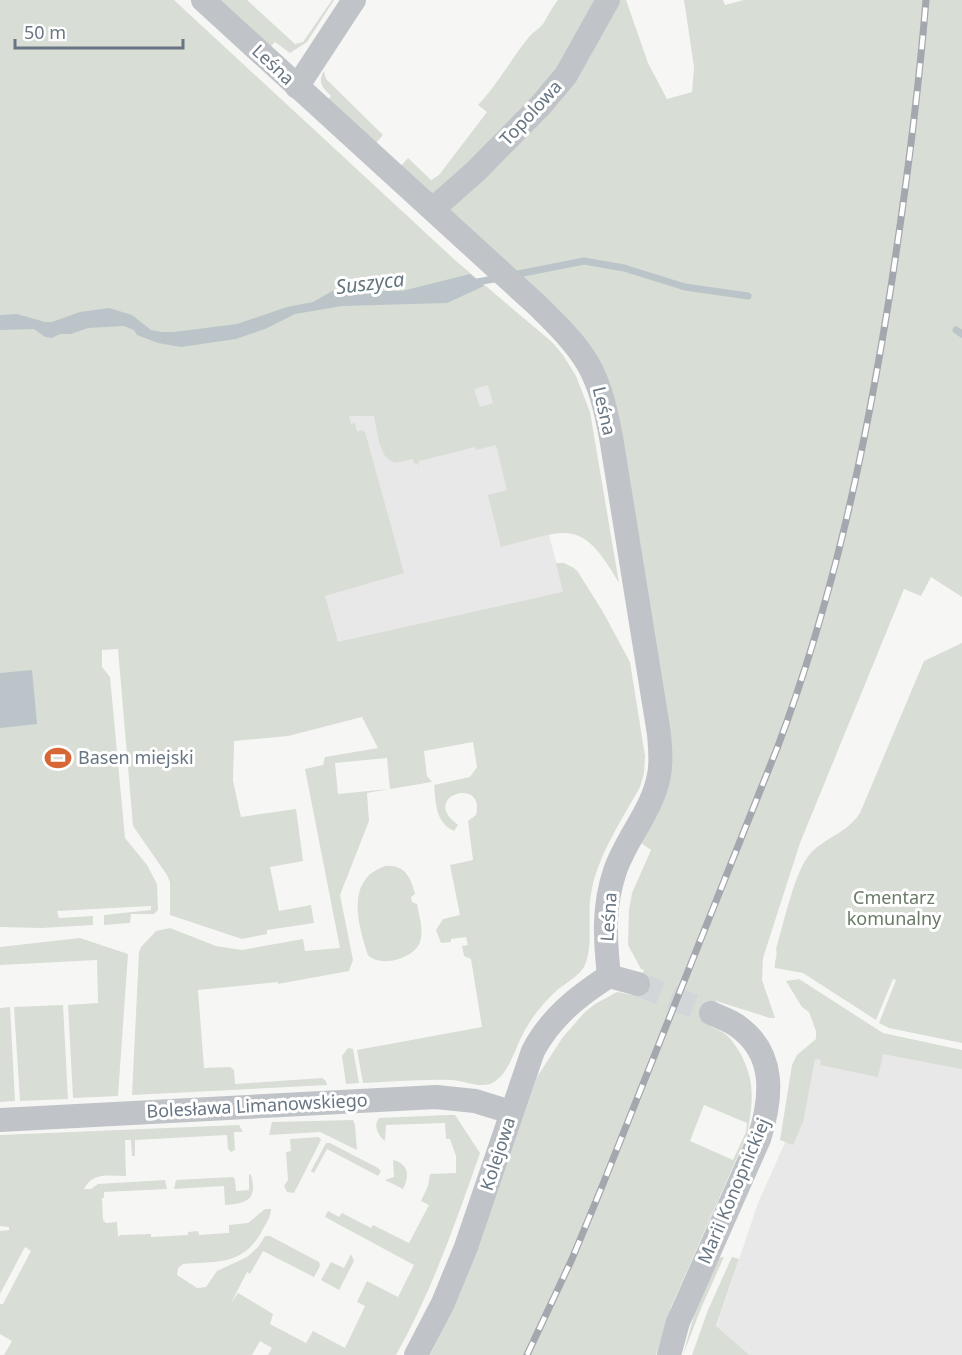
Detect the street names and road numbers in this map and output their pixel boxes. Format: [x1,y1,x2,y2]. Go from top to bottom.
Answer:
street label: Leśna [247,39,300,90]
street label: Topolowa [494,75,567,150]
street label: Leśna [588,384,622,438]
street label: Leśna [594,891,622,942]
street label: Bolesława Limanowskiego [146,1087,368,1123]
street label: Kolejowa [474,1114,520,1194]
street label: Marii Konopnickiej [691,1114,775,1267]

